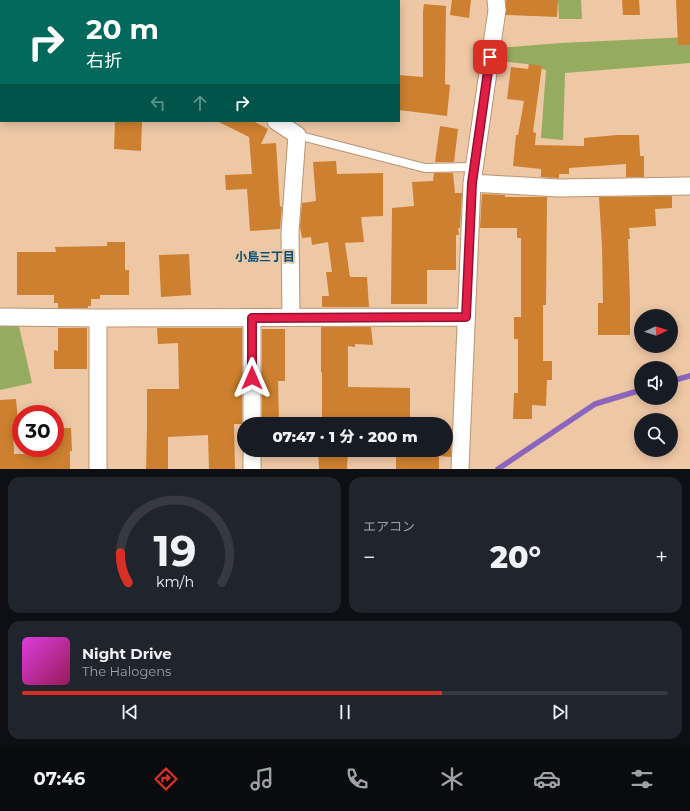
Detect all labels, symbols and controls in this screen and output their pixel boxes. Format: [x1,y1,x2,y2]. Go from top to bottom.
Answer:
text: 20 m [86,12,159,46]
icon: right [20,16,72,68]
pin [473,40,507,74]
icon: arrive [479,46,501,68]
text: 右折 [86,50,122,72]
icon: left [147,92,169,114]
icon: ahead [189,92,211,114]
icon: right [231,92,253,114]
district label: 小島三丁目 [235,249,295,264]
north arrow [634,309,678,353]
map controls [634,309,678,457]
position arrow [231,357,273,399]
button: sound [634,361,678,405]
speed limit sign: 30 [12,405,64,457]
button: search [634,413,678,457]
text: 07:47 · 1 分 · 200 m [272,427,418,446]
text: エアコン [363,518,415,534]
text: 19 [153,526,196,576]
text: 20° [490,539,541,576]
text: − [363,544,376,571]
text: + [655,544,668,571]
text: km/h [155,573,194,591]
text: Night Drive [82,644,172,663]
text: The Halogens [82,663,171,679]
icon: previous [119,701,141,723]
icon: pause [334,701,356,723]
icon: next [549,701,571,723]
icon: directions [152,765,180,793]
icon: music [248,765,276,793]
icon: phone [343,765,371,793]
icon: climate [438,765,466,793]
icon: car [533,765,561,793]
icon: filters [628,765,656,793]
text: 07:46 [34,768,85,790]

